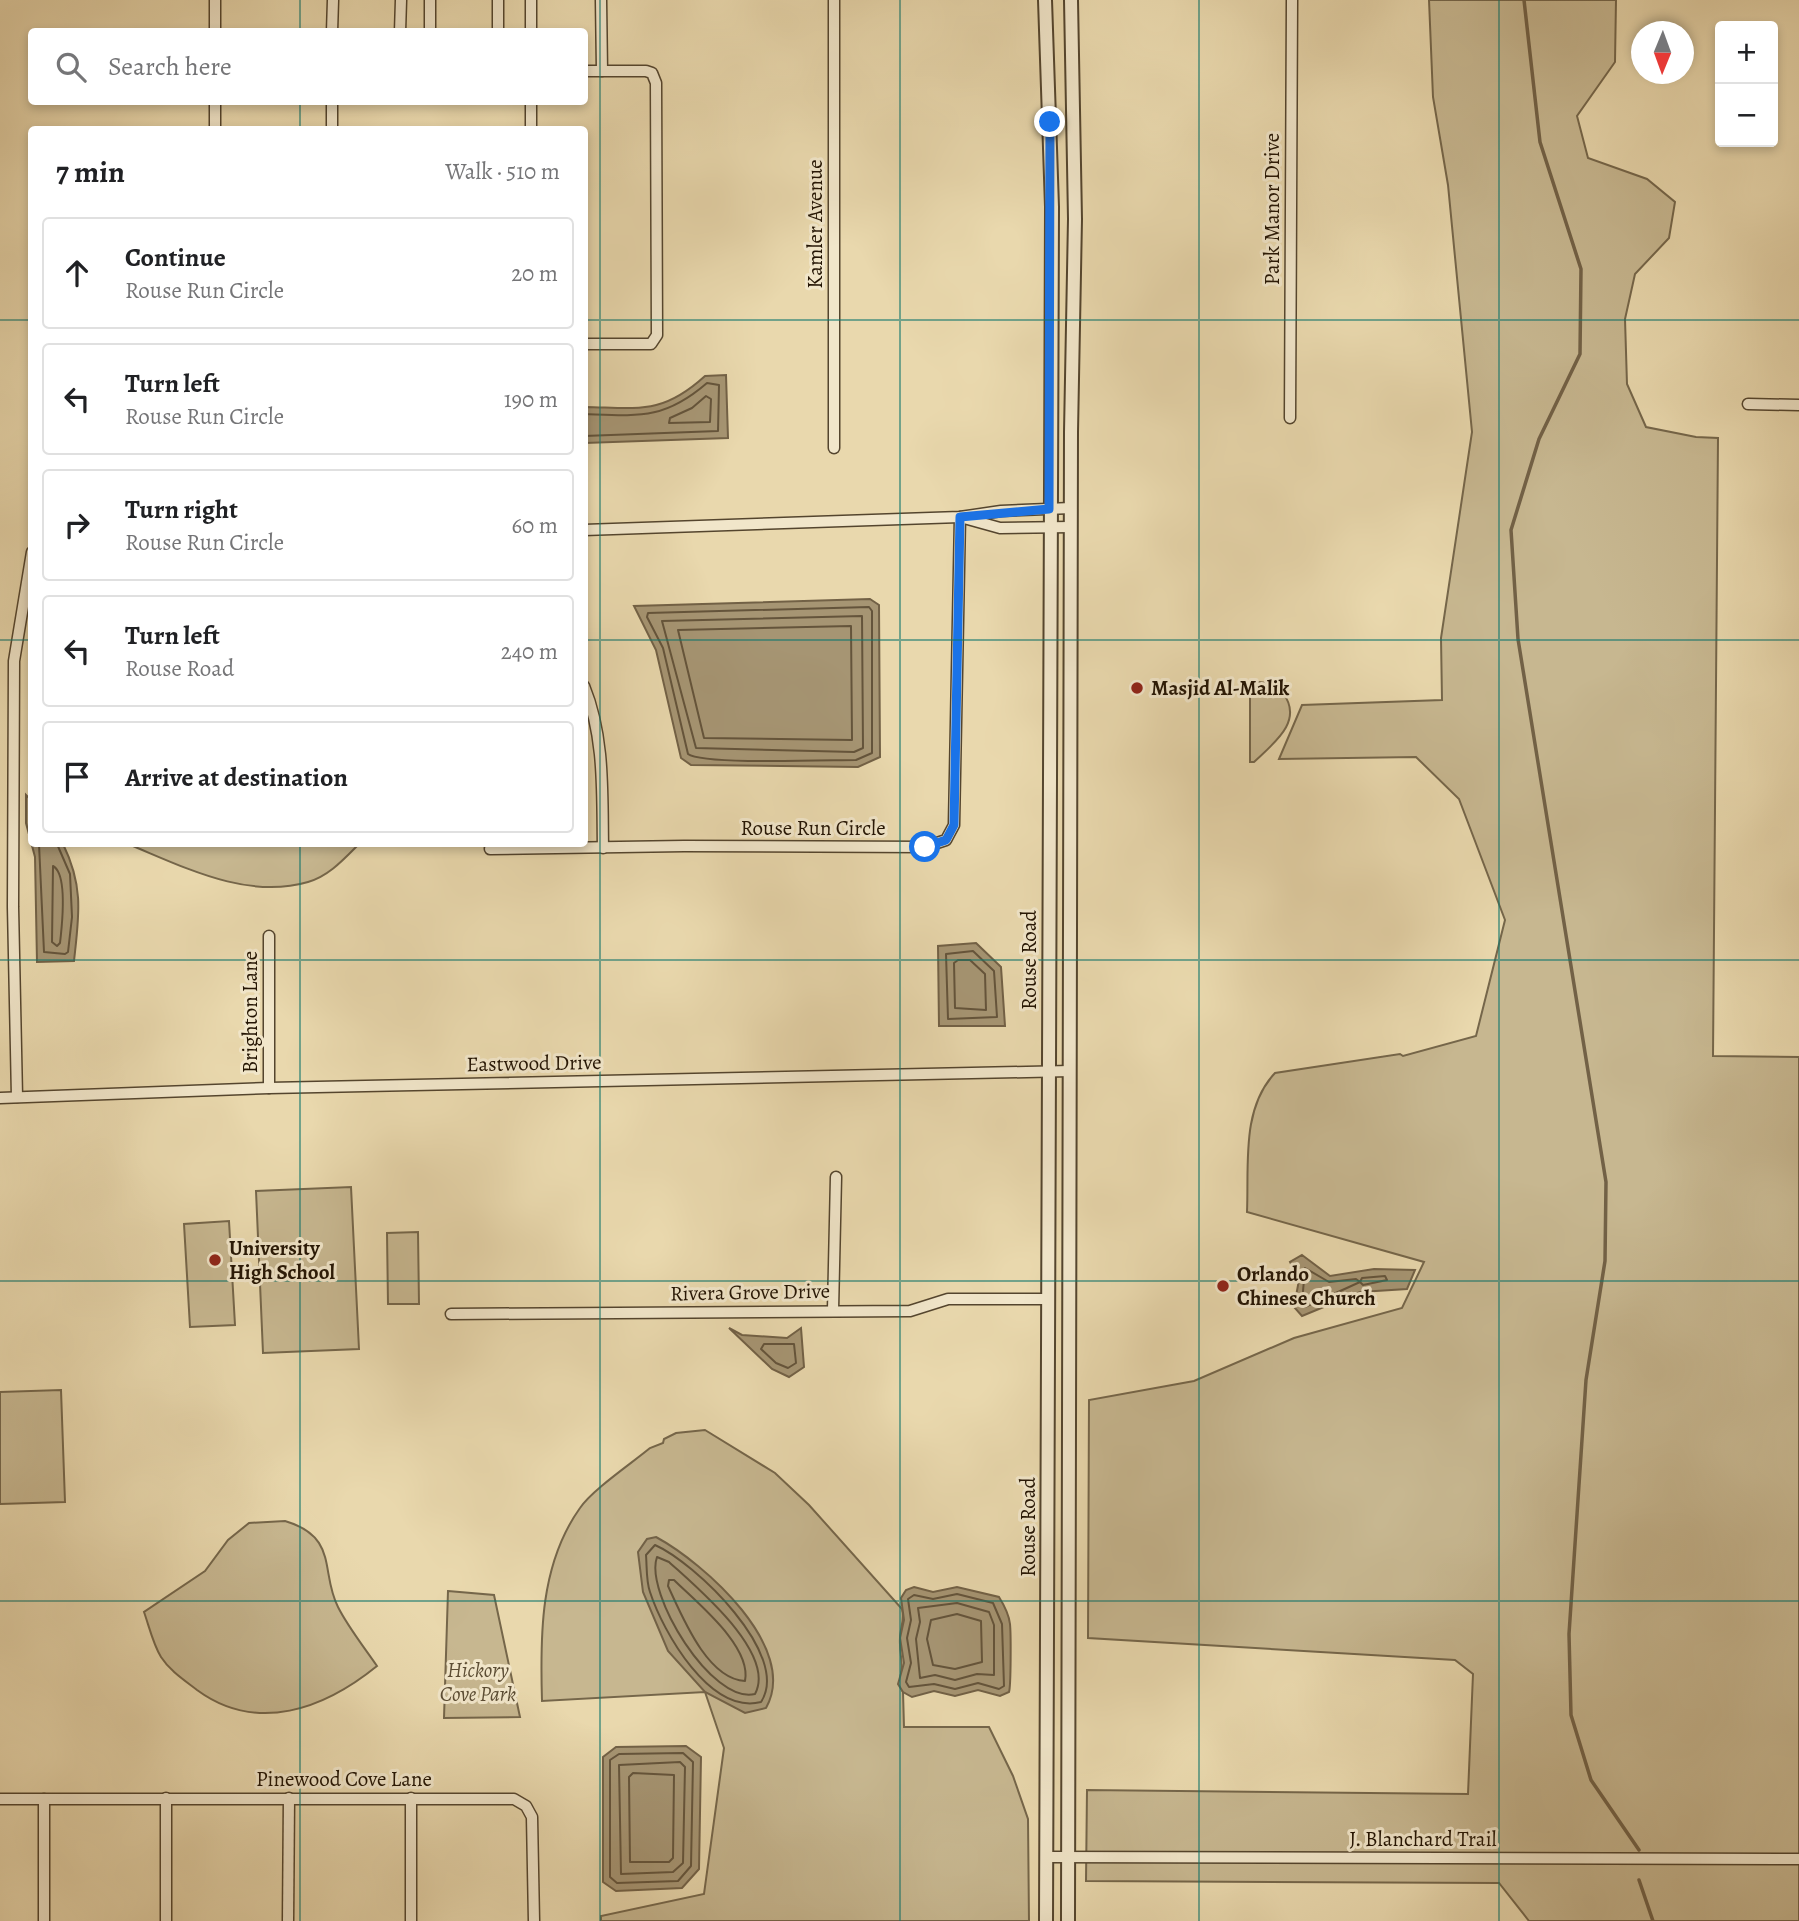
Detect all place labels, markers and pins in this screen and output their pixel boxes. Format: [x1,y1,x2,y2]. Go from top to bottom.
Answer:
place label: Masjid Al-Malik [1151,674,1290,702]
marker: Masjid Al-Malik [1129,680,1145,696]
place label: University High School [229,1234,335,1286]
marker: University High School [207,1252,223,1268]
place label: Orlando Chinese Church [1237,1260,1376,1312]
marker: Orlando Chinese Church [1215,1278,1231,1294]

